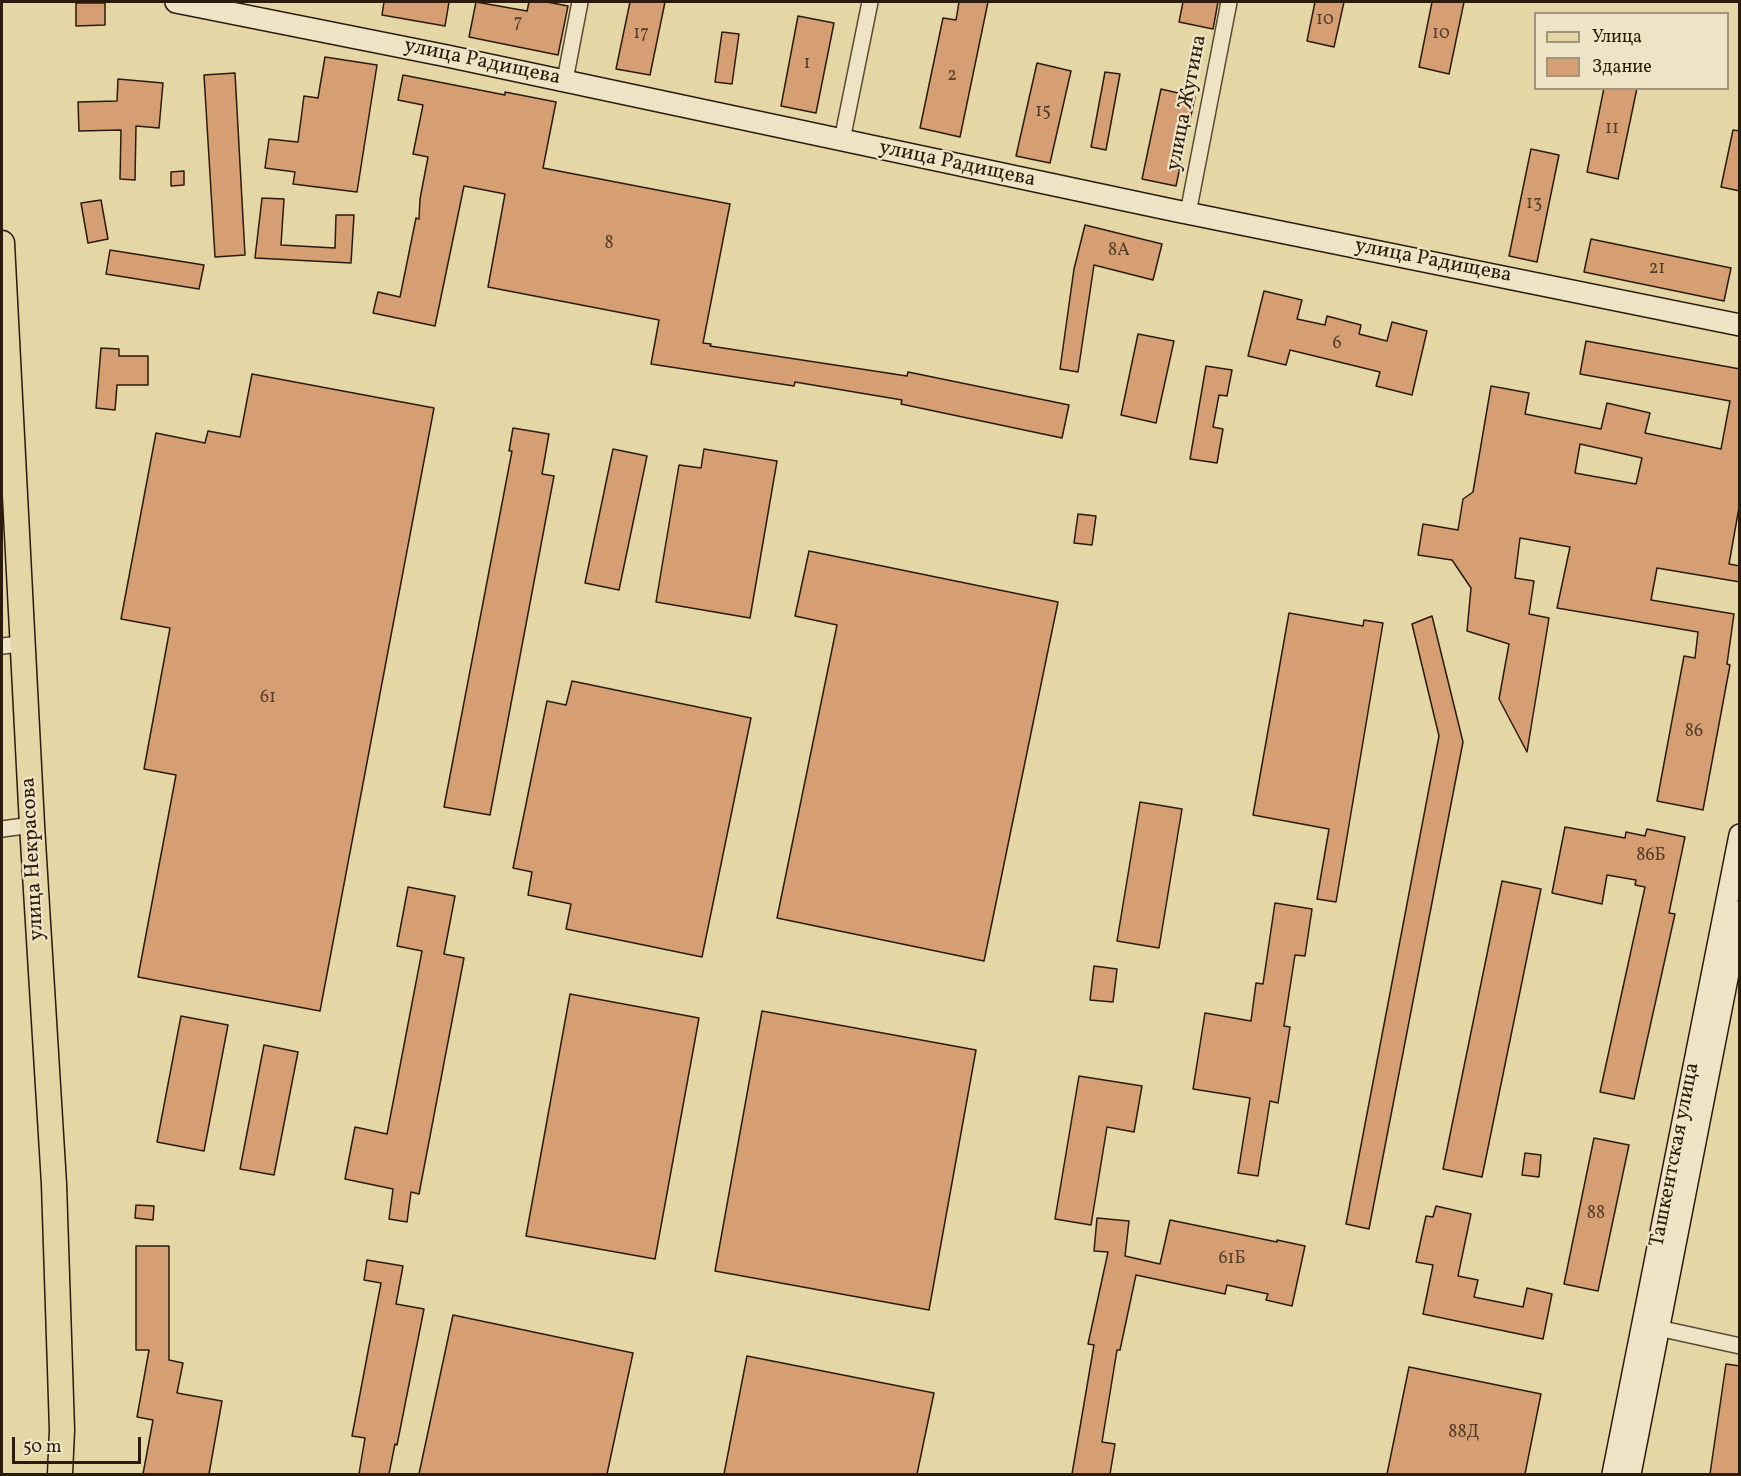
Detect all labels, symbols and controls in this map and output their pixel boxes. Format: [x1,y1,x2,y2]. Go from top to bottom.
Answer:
house number: 10 [1316,10,1334,32]
legend [1534,12,1729,90]
house number: 7 [514,13,522,35]
house number: 17 [633,24,649,46]
house number: 10 [1432,24,1450,46]
text: Улица [1592,25,1642,50]
street label: улица Жугина [1162,33,1214,173]
street label: улица Радищева [401,34,563,92]
house number: 1 [804,54,810,76]
text: Здание [1592,55,1652,80]
house number: 2 [947,66,957,88]
house number: 15 [1035,102,1051,124]
house number: 11 [1605,119,1619,141]
street label: улица Радищева [876,136,1038,194]
house number: 13 [1526,194,1542,216]
house number: 8 [604,234,614,256]
street label: улица Радищева [1352,234,1514,290]
house number: 8А [1108,241,1130,263]
house number: 21 [1649,259,1665,281]
house number: 6 [1332,334,1342,356]
house number: 61 [260,688,276,710]
house number: 86 [1685,722,1703,744]
street label: улица Некрасова [17,777,51,941]
house number: 86Б [1636,846,1666,868]
street label: Ташкентская улица [1646,1061,1706,1249]
house number: 88 [1587,1204,1605,1226]
house number: 61Б [1218,1249,1246,1271]
house number: 88Д [1448,1423,1480,1445]
scale bar [15,1425,144,1463]
text: 50 m [23,1435,62,1460]

